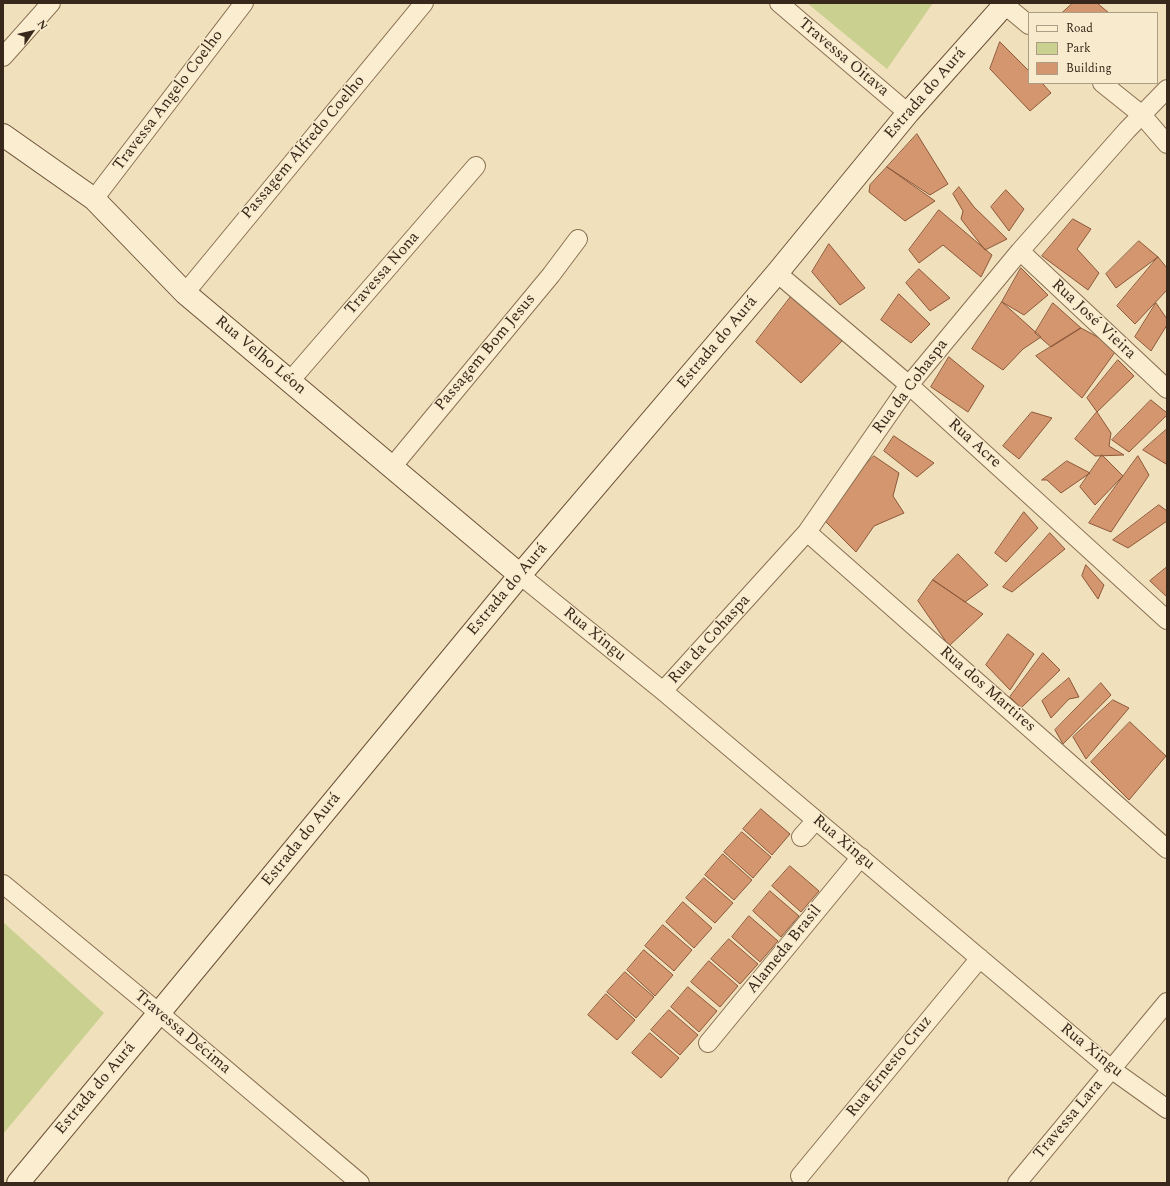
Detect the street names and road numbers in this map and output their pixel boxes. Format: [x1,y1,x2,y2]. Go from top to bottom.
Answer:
street label: Travessa Oitava [794,15,892,101]
street label: Travessa Angelo Coelho [110,27,228,175]
street label: Estrada do Aurá [881,44,971,144]
street label: Passagem Alfredo Coelho [238,72,370,224]
street label: Travessa Nona [342,228,424,320]
street label: Rua José Vieira [1047,276,1139,364]
street label: Passagem Bom Jesus [431,291,541,415]
street label: Estrada do Aurá [674,293,762,393]
street label: Rua Velho Léon [211,312,309,400]
street label: Rua da Cohaspa [869,336,953,438]
street label: Rua Acre [943,415,1005,473]
street label: Estrada do Aurá [464,540,552,640]
street label: Rua da Cohaspa [665,591,755,689]
street label: Rua Xingu [559,604,629,666]
street label: Rua dos Martires [935,643,1039,737]
street label: Estrada do Aurá [258,789,346,891]
street label: Rua Xingu [808,811,878,875]
street label: Alameda Brasil [744,902,826,998]
street label: Travessa Décima [130,987,234,1079]
street label: Rua Ernesto Cruz [843,1012,937,1122]
street label: Rua Xingu [1056,1020,1126,1082]
street label: Estrada do Aurá [52,1039,140,1139]
street label: Travessa Lara [1030,1076,1108,1164]

